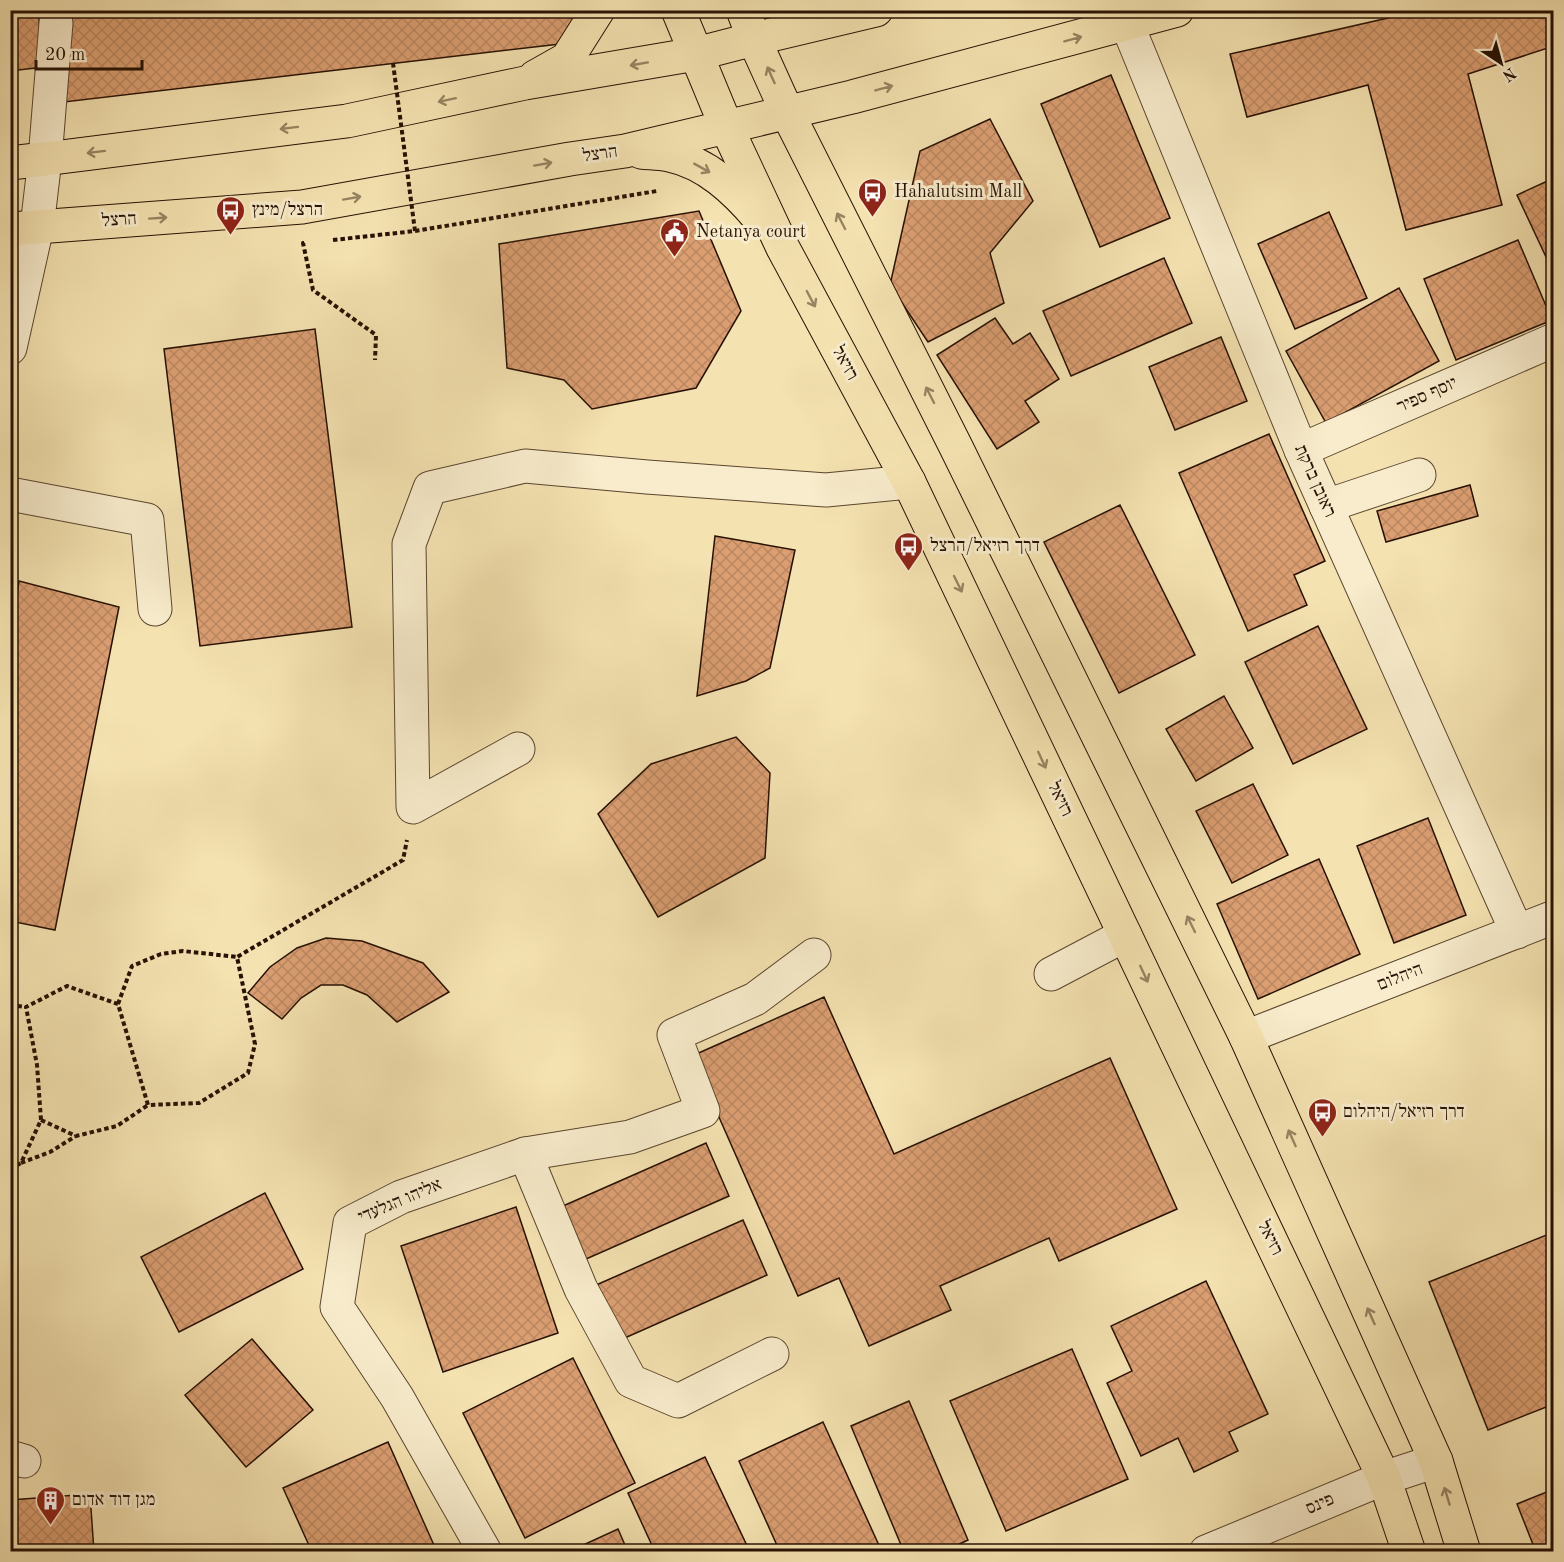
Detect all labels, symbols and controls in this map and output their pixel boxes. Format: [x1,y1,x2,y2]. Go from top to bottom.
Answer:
one-way arrow [1063,32,1082,44]
scale bar [36,33,142,71]
north arrow [1471,33,1531,93]
text: 20 m [45,46,85,64]
one-way arrow [629,59,649,70]
text: N [1498,63,1518,84]
one-way arrow [764,67,776,85]
one-way arrow [875,82,894,94]
one-way arrow [438,95,457,106]
one-way arrow [280,123,300,134]
street label: הרצל [581,142,619,165]
one-way arrow [86,147,106,158]
one-way arrow [533,158,553,169]
one-way arrow [693,162,710,174]
bus stop icon: Hahalutsim Mall [857,176,889,218]
place label: Hahalutsim Mall [894,183,1022,201]
one-way arrow [341,192,361,203]
bus stop icon: הרצל/מינץ [215,194,247,236]
place label: הרצל/מינץ [252,200,323,219]
street label: הרצל [101,209,137,230]
one-way arrow [147,212,167,223]
one-way arrow [835,212,847,230]
public building icon: Netanya court [659,216,691,258]
place label: Netanya court [696,223,806,241]
one-way arrow [805,290,817,307]
street label: רזיאל [829,342,862,383]
street label: יוסף ספיר [1394,374,1460,416]
one-way arrow [923,386,935,404]
street label: ראובן ברקת [1291,442,1339,520]
bus stop icon: דרך רזיאל/הרצל [893,530,925,572]
place label: דרך רזיאל/הרצל [930,536,1040,555]
one-way arrow [952,575,964,593]
one-way arrow [1036,751,1048,769]
street label: רזיאל [1044,778,1077,819]
one-way arrow [1184,915,1196,933]
street label: היהלום [1374,959,1425,994]
one-way arrow [1138,965,1150,983]
bus stop icon: דרך רזיאל/היהלום [1306,1096,1338,1138]
place label: דרך רזיאל/היהלום [1343,1102,1465,1121]
one-way arrow [1285,1130,1297,1148]
street label: אליהו הגלעדי [355,1174,444,1227]
street label: רזיאל [1254,1217,1287,1258]
one-way arrow [1365,1308,1377,1326]
building icon: מגן דוד אדום [35,1484,67,1526]
one-way arrow [1441,1487,1452,1506]
street label: פינס [1303,1490,1337,1518]
place label: מגן דוד אדום [72,1491,155,1509]

